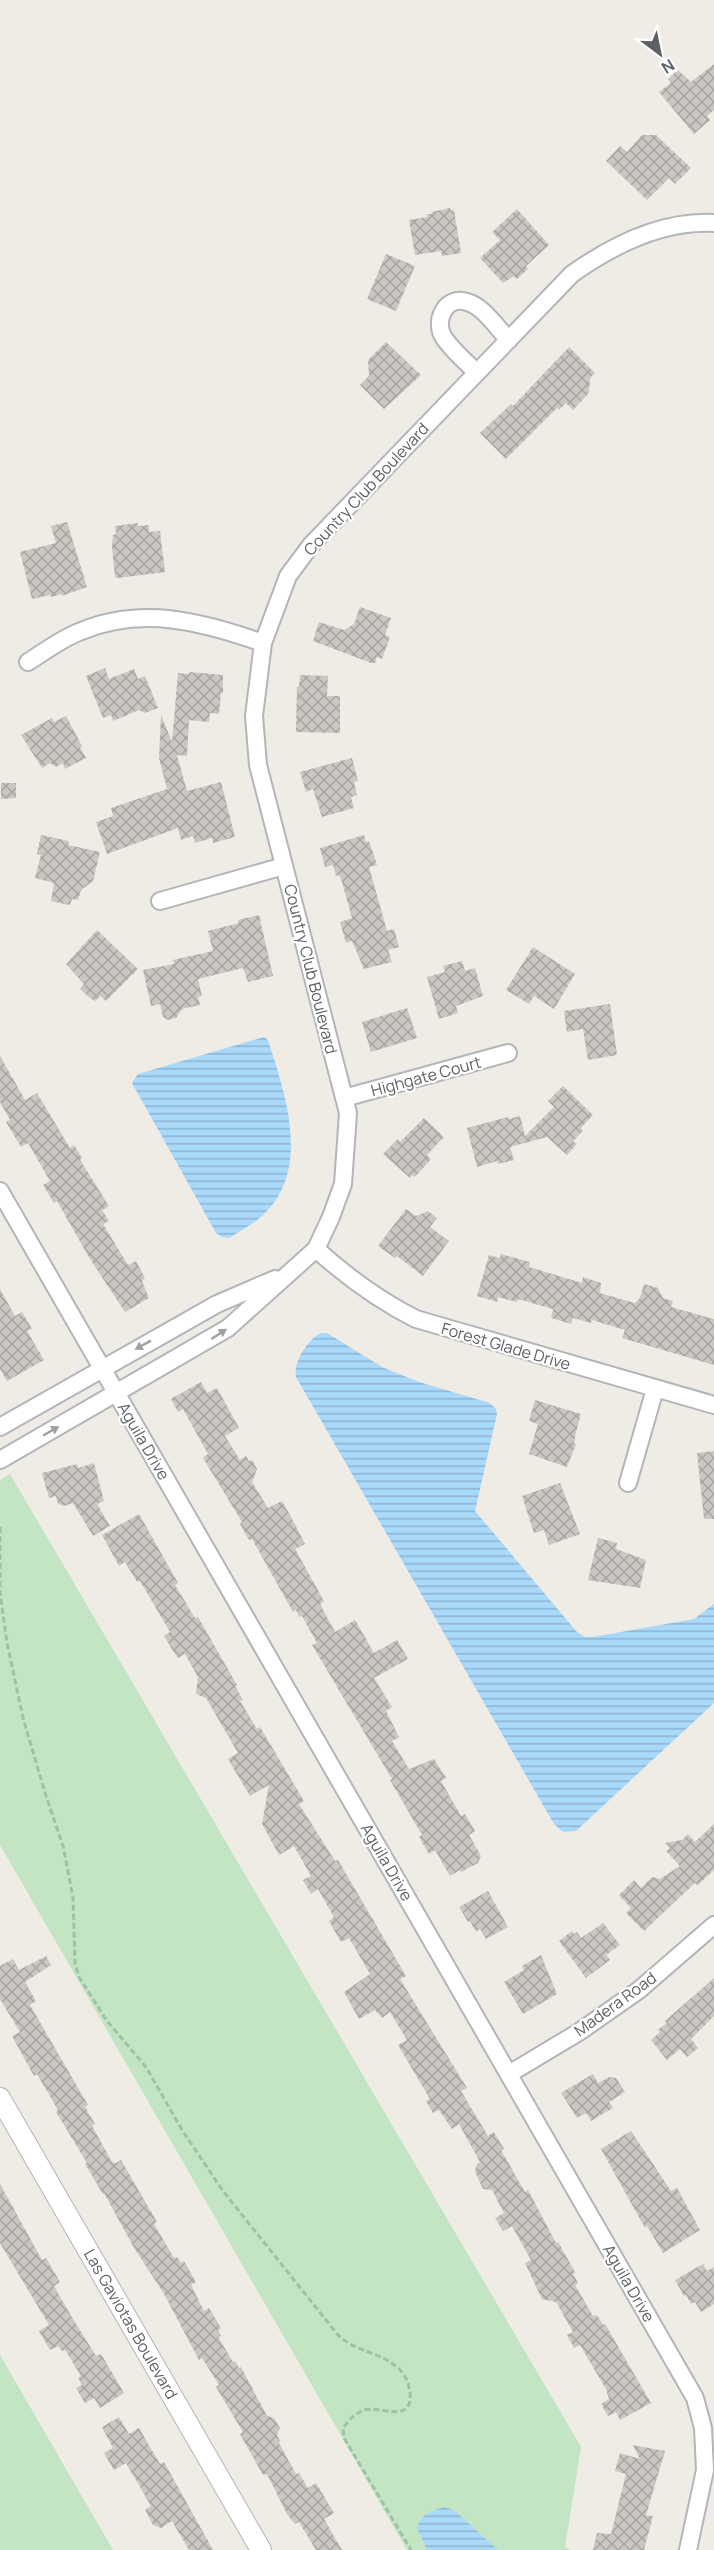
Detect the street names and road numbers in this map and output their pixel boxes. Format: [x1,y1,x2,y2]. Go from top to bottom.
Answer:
street label: Country Club Boulevard [299,418,433,560]
street label: Country Club Boulevard [279,882,343,1056]
street label: Highgate Court [368,1051,484,1101]
street label: Forest Glade Drive [439,1317,573,1375]
street label: Aguila Drive [113,1398,175,1484]
street label: Aguila Drive [356,1819,418,1905]
street label: Madera Road [569,1967,661,2041]
street label: Aguila Drive [598,2240,660,2326]
street label: Las Gaviotas Boulevard [79,2245,183,2403]

